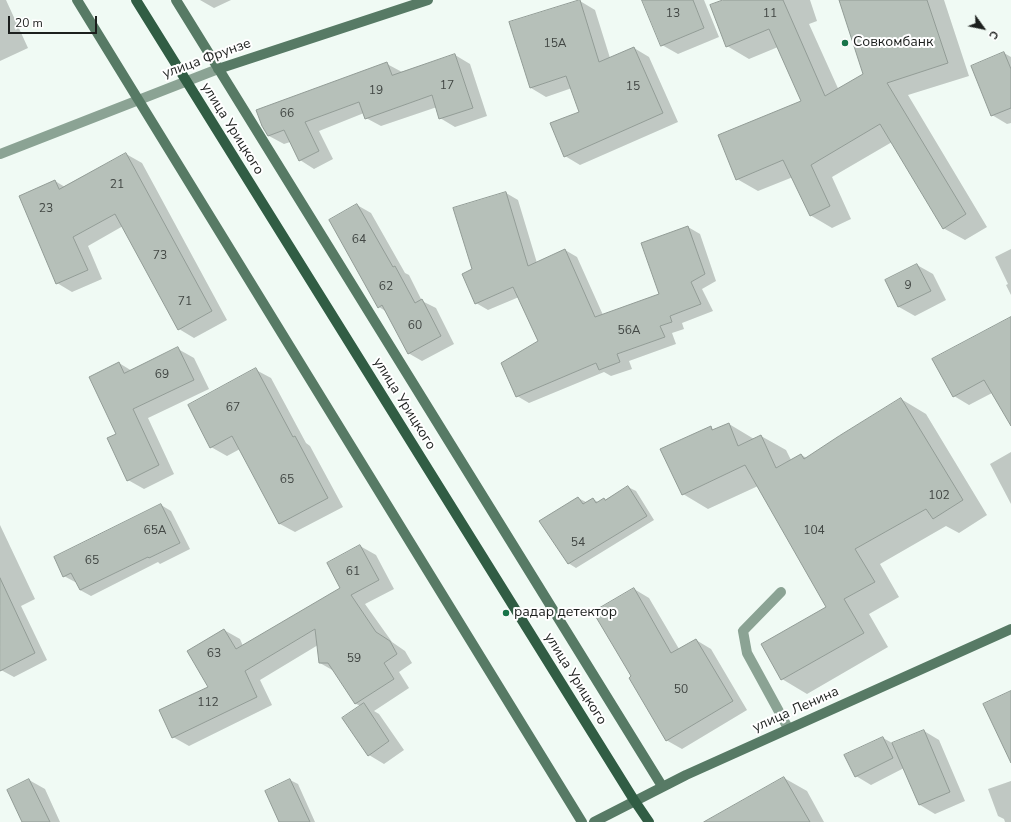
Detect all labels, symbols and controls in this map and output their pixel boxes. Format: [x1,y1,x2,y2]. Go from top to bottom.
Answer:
house number: 13 [666,7,680,21]
house number: 11 [763,7,777,21]
scale bar [10,8,99,34]
north arrow [963,8,1003,48]
text: 20 m [15,15,43,31]
text: С [985,28,1002,42]
street label: улица Фрунзе [161,35,253,83]
place label: Совкомбанк [853,35,933,51]
house number: 15А [543,37,567,51]
marker: Совкомбанк [840,38,850,48]
house number: 17 [440,79,454,93]
street label: улица Урицкого [197,80,267,178]
house number: 15 [626,80,640,94]
house number: 19 [369,84,383,98]
house number: 66 [280,107,294,121]
house number: 21 [110,178,124,192]
house number: 23 [39,202,53,216]
house number: 64 [352,233,366,247]
house number: 73 [153,249,167,263]
house number: 9 [904,279,912,293]
house number: 62 [379,280,393,294]
house number: 71 [178,295,192,309]
house number: 60 [408,319,422,333]
house number: 56А [617,324,641,338]
street label: улица Урицкого [369,355,439,453]
house number: 69 [155,368,169,382]
house number: 67 [226,401,240,415]
house number: 65 [280,473,294,487]
house number: 102 [928,489,950,503]
house number: 65А [143,524,167,538]
house number: 104 [803,524,825,538]
house number: 54 [571,536,585,550]
house number: 65 [85,554,99,568]
house number: 61 [346,565,360,579]
place label: радар детектор [514,605,617,621]
marker: радар детектор [501,608,511,618]
street label: улица Урицкого [540,630,610,728]
house number: 63 [207,647,221,661]
house number: 59 [347,652,361,666]
house number: 50 [674,683,688,697]
street label: улица Ленина [750,683,842,737]
house number: 112 [197,696,219,710]

